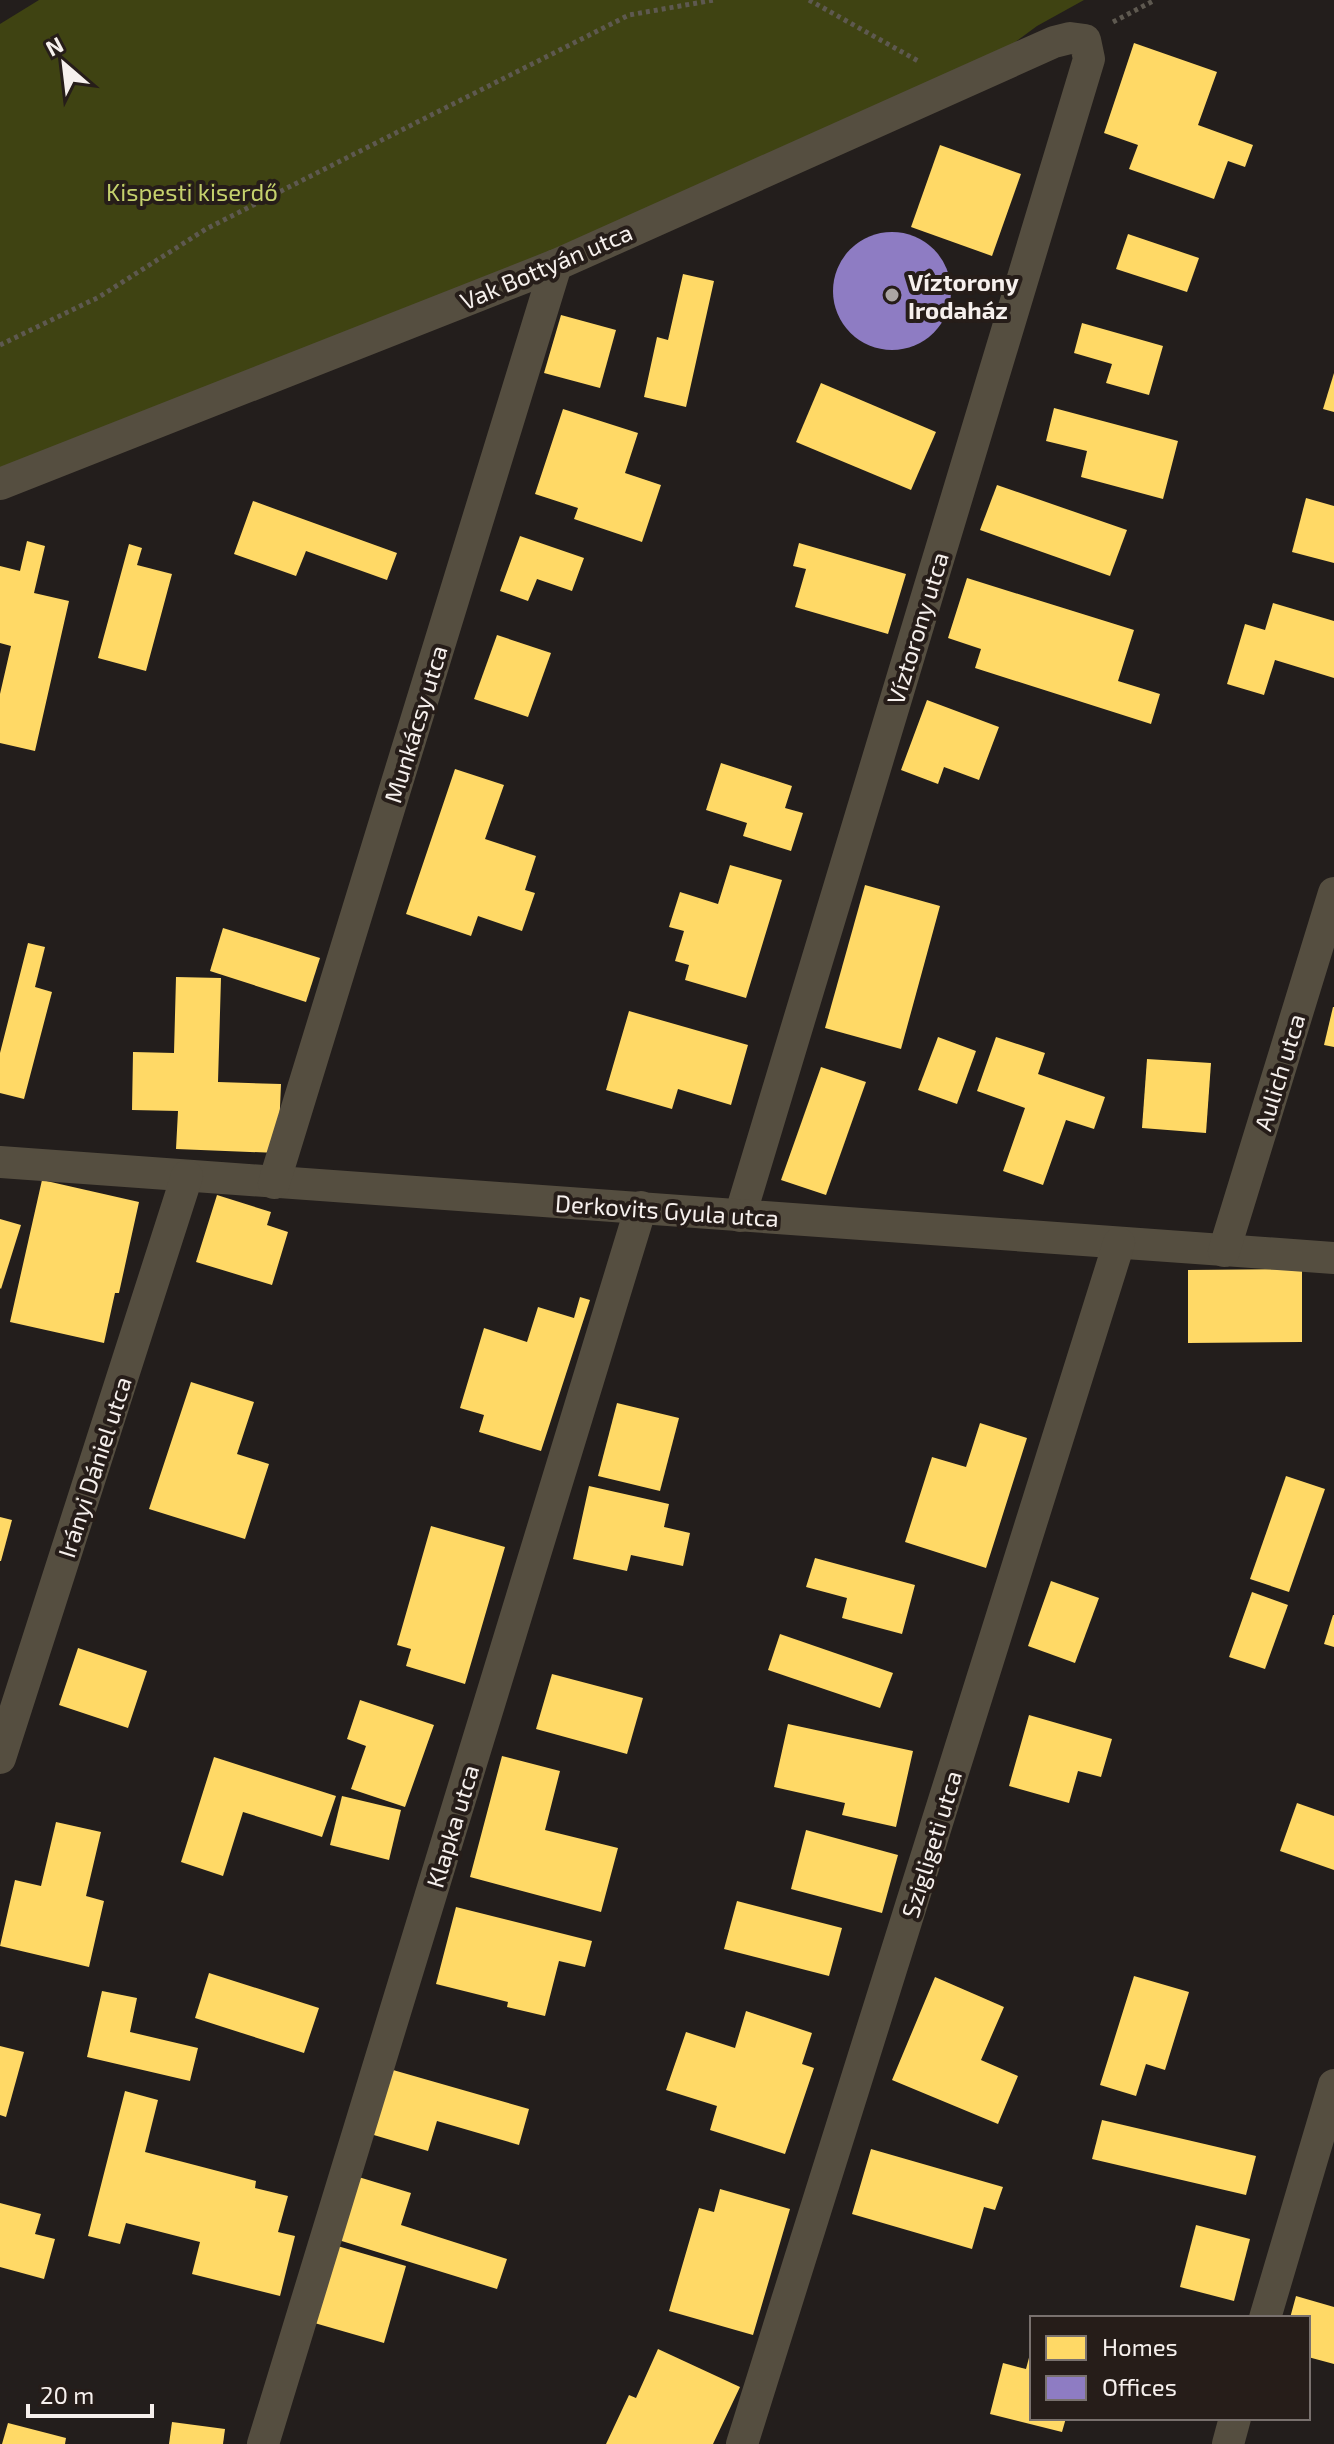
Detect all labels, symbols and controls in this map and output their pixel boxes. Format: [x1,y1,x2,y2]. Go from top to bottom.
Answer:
north arrow [24,24,104,104]
text: N [41,30,67,61]
park label: Kispesti kiserdő [106,177,278,206]
street label: Vak Bottyán utca [456,217,636,315]
place label: Víztorony Irodaház [908,267,1019,324]
marker: Víztorony Irodaház [883,286,901,304]
street label: Víztorony utca [880,548,954,708]
street label: Munkácsy utca [377,642,453,806]
street label: Aulich utca [1248,1010,1310,1134]
street label: Derkovits Gyula utca [554,1188,780,1232]
street label: Irányi Dániel utca [51,1373,137,1561]
street label: Klapka utca [420,1761,484,1891]
street label: Szigligeti utca [895,1767,967,1921]
legend [1030,2316,1310,2420]
text: Homes [1102,2332,1178,2361]
scale bar [28,2368,152,2418]
text: Offices [1102,2372,1177,2401]
text: 20 m [40,2380,94,2409]

